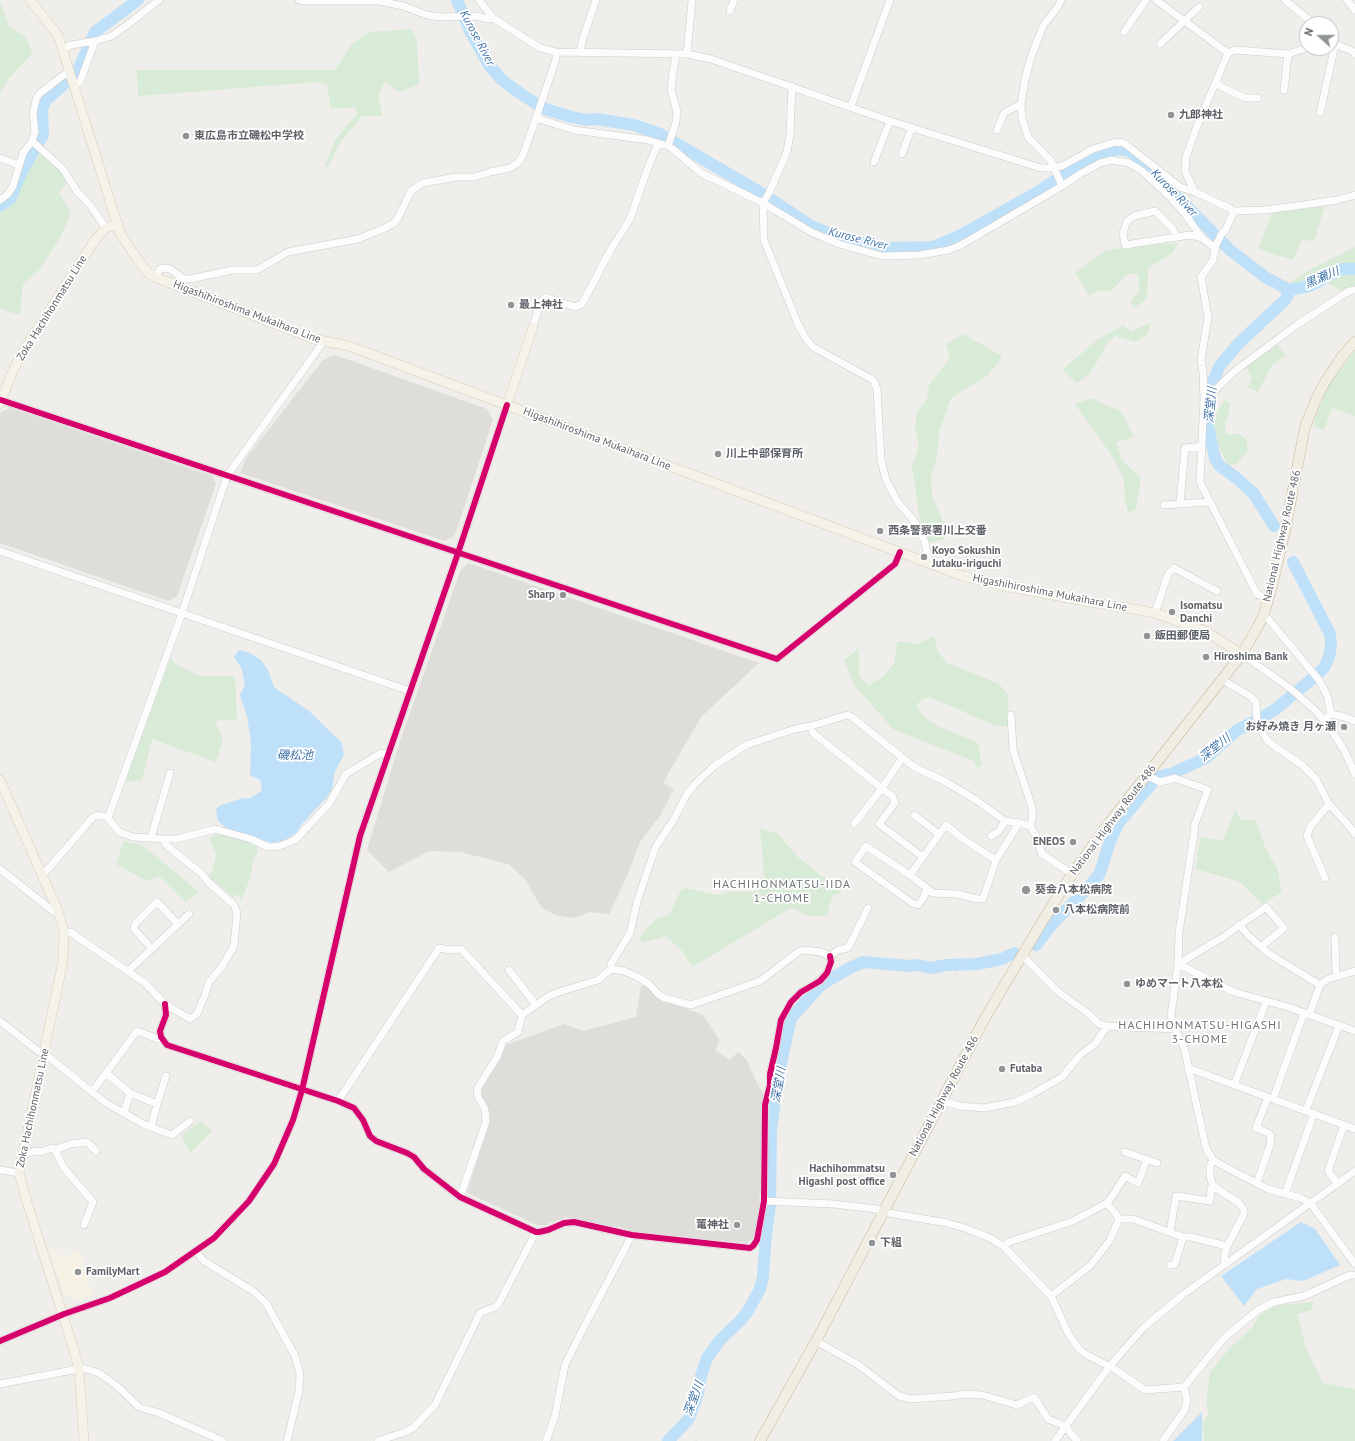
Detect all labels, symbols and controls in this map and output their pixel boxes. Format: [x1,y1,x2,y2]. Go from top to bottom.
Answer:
water label: Kurose River [456,8,498,68]
north arrow [1299,16,1339,56]
text: N [1301,26,1317,38]
place label: 九郎神社 [1179,108,1223,122]
marker: 九郎神社 [1166,110,1176,120]
place label: 東広島市立磯松中学校 [194,129,304,143]
marker: 東広島市立磯松中学校 [181,131,191,141]
water label: Kurose River [1148,166,1200,220]
water label: Kurose River [827,225,889,253]
street label: Zoka Hachihonmatsu Line [14,253,90,363]
water label: 黒瀬川 [1303,264,1341,292]
street label: Higashihiroshima Mukaihara Line [171,278,323,346]
place label: 最上神社 [519,298,563,312]
marker: 最上神社 [506,300,516,310]
water label: 深堂川 [1202,386,1220,424]
street label: Higashihiroshima Mukaihara Line [521,405,673,473]
place label: 川上中部保育所 [726,447,803,461]
marker: 川上中部保育所 [713,449,723,459]
street label: National Highway Route 486 [1260,469,1304,603]
place label: 西条警察署川上交番 [888,524,987,538]
marker: 西条警察署川上交番 [875,526,885,536]
place label: Koyo Sokushin Jutaku-iriguchi [932,544,1001,570]
marker: Koyo Sokushin Jutaku-iriguchi [919,552,929,562]
street label: Higashihiroshima Mukaihara Line [972,572,1128,614]
place label: Sharp [528,588,555,602]
marker: Sharp [558,590,568,600]
place label: Isomatsu Danchi [1180,599,1222,625]
marker: Isomatsu Danchi [1167,607,1177,617]
place label: 飯田郵便局 [1155,629,1210,643]
marker: 飯田郵便局 [1142,631,1152,641]
place label: Hiroshima Bank [1214,650,1288,664]
marker: Hiroshima Bank [1201,652,1211,662]
place label: お好み焼き 月ヶ瀬 [1245,720,1336,734]
marker: お好み焼き 月ヶ瀬 [1339,722,1349,732]
water label: 深堂川 [1196,731,1234,765]
water label: 磯松池 [277,749,313,763]
street label: National Highway Route 486 [1067,762,1159,878]
place label: ENEOS [1033,835,1065,849]
marker: ENEOS [1068,837,1078,847]
district label: HACHIHONMATSU-IIDA 1-CHOME [713,878,851,906]
place label: 葵会八本松病院 [1035,883,1112,897]
marker: 葵会八本松病院 [1020,884,1032,896]
place label: 八本松病院前 [1064,903,1130,917]
marker: 八本松病院前 [1051,905,1061,915]
place label: ゆめマート八本松 [1135,977,1223,991]
marker: ゆめマート八本松 [1122,979,1132,989]
district label: HACHIHONMATSU-HIGASHI 3-CHOME [1118,1019,1282,1047]
street label: National Highway Route 486 [907,1033,981,1159]
street label: Zoka Hachihonmatsu Line [14,1047,52,1169]
place label: Futaba [1010,1062,1042,1076]
marker: Futaba [997,1064,1007,1074]
water label: 深堂川 [769,1066,789,1104]
place label: Hachihommatsu Higashi post office [798,1162,885,1188]
marker: Hachihommatsu Higashi post office [888,1170,898,1180]
place label: 竃神社 [696,1218,729,1232]
marker: 竃神社 [732,1220,742,1230]
place label: 下組 [880,1236,902,1250]
marker: 下組 [867,1238,877,1248]
place label: FamilyMart [86,1265,140,1279]
marker: FamilyMart [73,1267,83,1277]
water label: 深堂川 [681,1380,707,1418]

